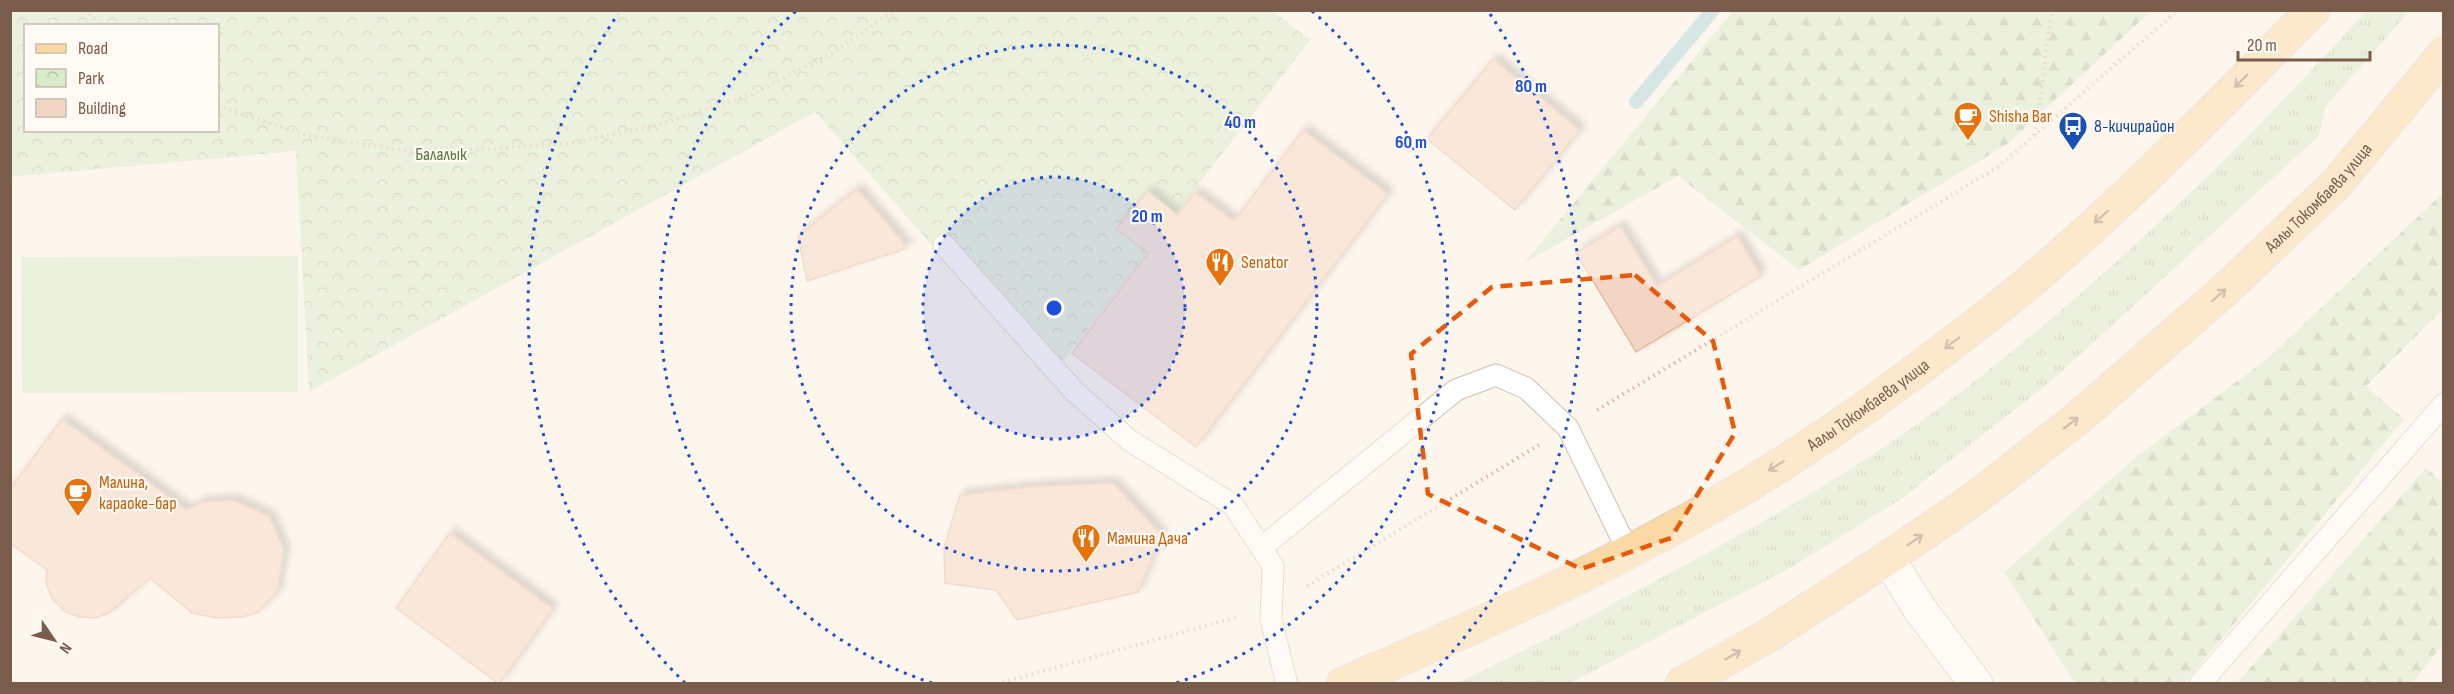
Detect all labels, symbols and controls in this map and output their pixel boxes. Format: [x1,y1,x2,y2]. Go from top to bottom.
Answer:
legend [24,24,219,132]
scale bar [2238,24,2370,62]
text: 20 m [2247,35,2277,56]
text: Road [78,38,108,59]
text: Park [78,68,104,89]
one-way arrow [2234,74,2249,89]
text: 80 m [1515,76,1547,97]
text: Building [78,98,126,119]
cafe icon: Shisha Bar [1952,100,1984,142]
place label: Shisha Bar [1989,106,2052,127]
bus stop icon: 8-кичирайон [2057,110,2089,152]
text: 40 m [1224,112,1256,133]
place label: 8-кичирайон [2094,116,2174,137]
text: 60 m [1395,132,1427,153]
street label: Аалы Токомбаева улица [2260,139,2376,258]
park label: Балалык [415,144,467,165]
text: 20 m [1131,206,1163,227]
one-way arrow [2094,210,2109,224]
restaurant icon: Senator [1204,246,1236,288]
place label: Senator [1241,252,1289,273]
one-way arrow [2211,288,2226,302]
centre of rings [1044,298,1064,318]
one-way arrow [1945,336,1961,349]
street label: Аалы Токомбаева улица [1802,354,1933,456]
one-way arrow [2063,416,2079,429]
one-way arrow [1768,461,1785,473]
place label: Малина, караоке-бар [99,472,177,514]
cafe icon: Малина, караоке-бар [62,476,94,518]
restaurant icon: Мамина Дача [1070,522,1102,564]
place label: Мамина Дача [1107,528,1188,549]
one-way arrow [1907,534,1923,546]
north arrow [24,610,84,670]
text: N [55,639,75,657]
one-way arrow [1724,649,1741,661]

